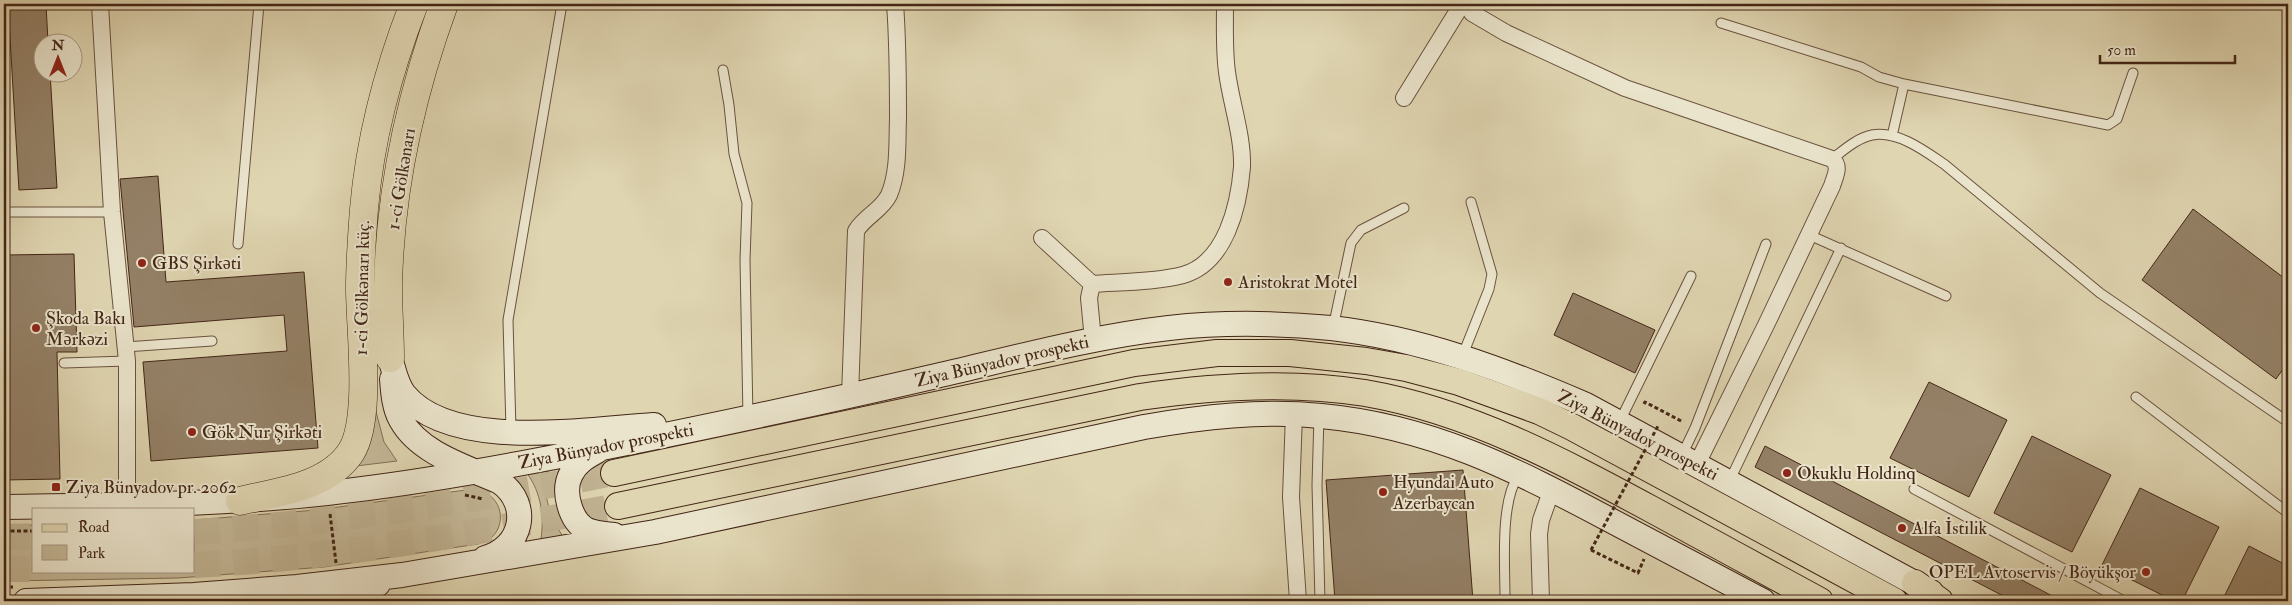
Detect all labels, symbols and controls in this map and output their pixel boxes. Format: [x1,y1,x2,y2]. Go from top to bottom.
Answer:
north arrow [32,32,82,82]
scale bar [2100,32,2234,64]
text: N [51,37,65,54]
text: 50 m [2107,41,2136,60]
street label: 1-ci Gölkənarı [382,126,421,232]
street label: 1-ci Gölkənarı küç. [350,220,375,356]
place label: GBS Şirkəti [152,252,242,275]
marker: GBS Şirkəti [136,257,148,269]
place label: Aristokrat Motel [1237,271,1358,294]
marker: Aristokrat Motel [1222,276,1234,288]
place label: Şkoda Bakı Mərkəzi [46,307,126,351]
marker: Şkoda Bakı Mərkəzi [30,322,42,334]
street label: Ziya Bünyadov prospekti [913,330,1092,393]
street label: Ziya Bünyadov prospekti [1553,385,1722,486]
street label: Ziya Bünyadov prospekti [517,418,696,475]
place label: Gök Nur Şirkəti [202,421,323,444]
marker: Gök Nur Şirkəti [186,426,198,438]
place label: Okuklu Holdinq [1797,462,1916,485]
marker: Okuklu Holdinq [1781,467,1793,479]
place label: Hyundai Auto Azerbaycan [1392,471,1494,515]
place label: Ziya Bünyadov pr. 2062 [66,476,237,499]
marker: Ziya Bünyadov pr. 2062 [50,481,62,493]
marker: Hyundai Auto Azerbaycan [1377,486,1389,498]
legend [32,508,195,572]
place label: Alfa İstilik [1911,517,1988,540]
text: Road [78,518,110,537]
marker: Alfa İstilik [1896,522,1908,534]
text: Park [78,544,105,563]
place label: OPEL Avtoservis / Böyükşor [1929,561,2136,584]
marker: OPEL Avtoservis / Böyükşor [2140,566,2152,578]

